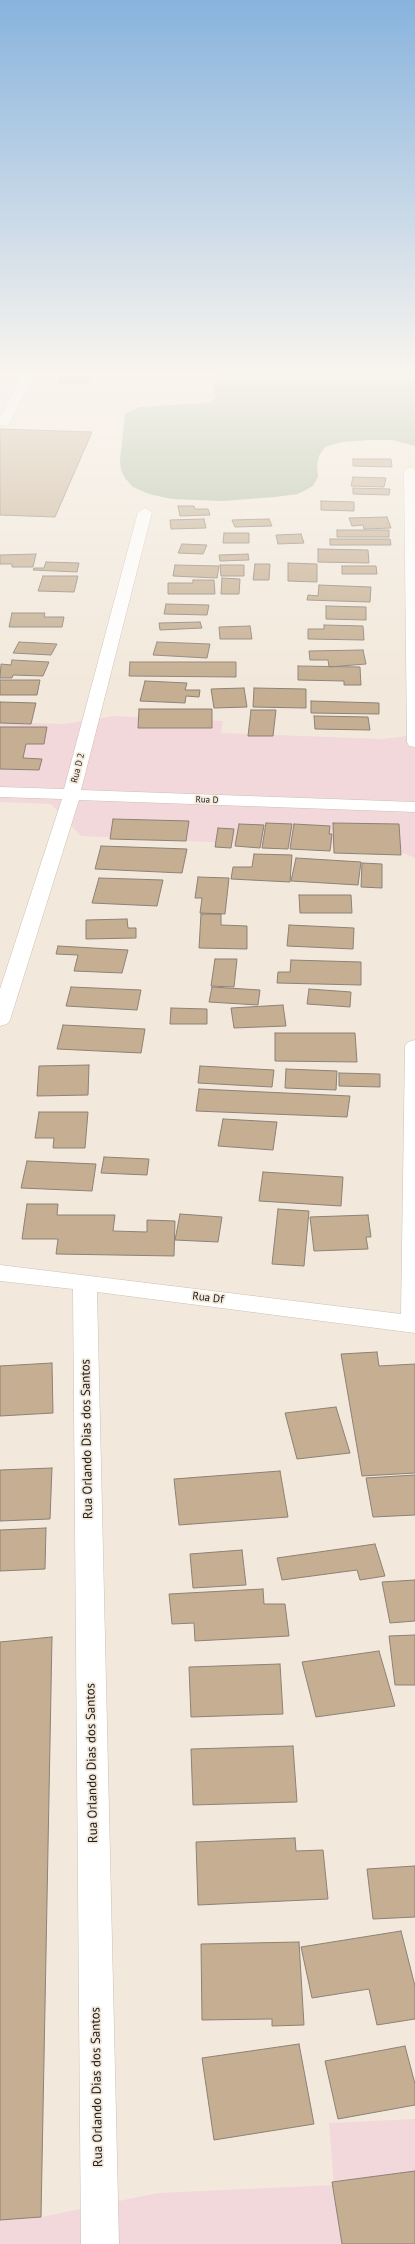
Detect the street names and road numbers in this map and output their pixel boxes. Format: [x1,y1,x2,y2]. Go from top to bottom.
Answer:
street label: Rua D 2 [69,752,87,784]
street label: Rua D [195,794,219,806]
street label: Rua Df [192,1290,224,1306]
street label: Rua Orlando Dias dos Santos [78,1359,96,1519]
street label: Rua Orlando Dias dos Santos [83,1683,101,1843]
street label: Rua Orlando Dias dos Santos [88,2007,106,2167]

